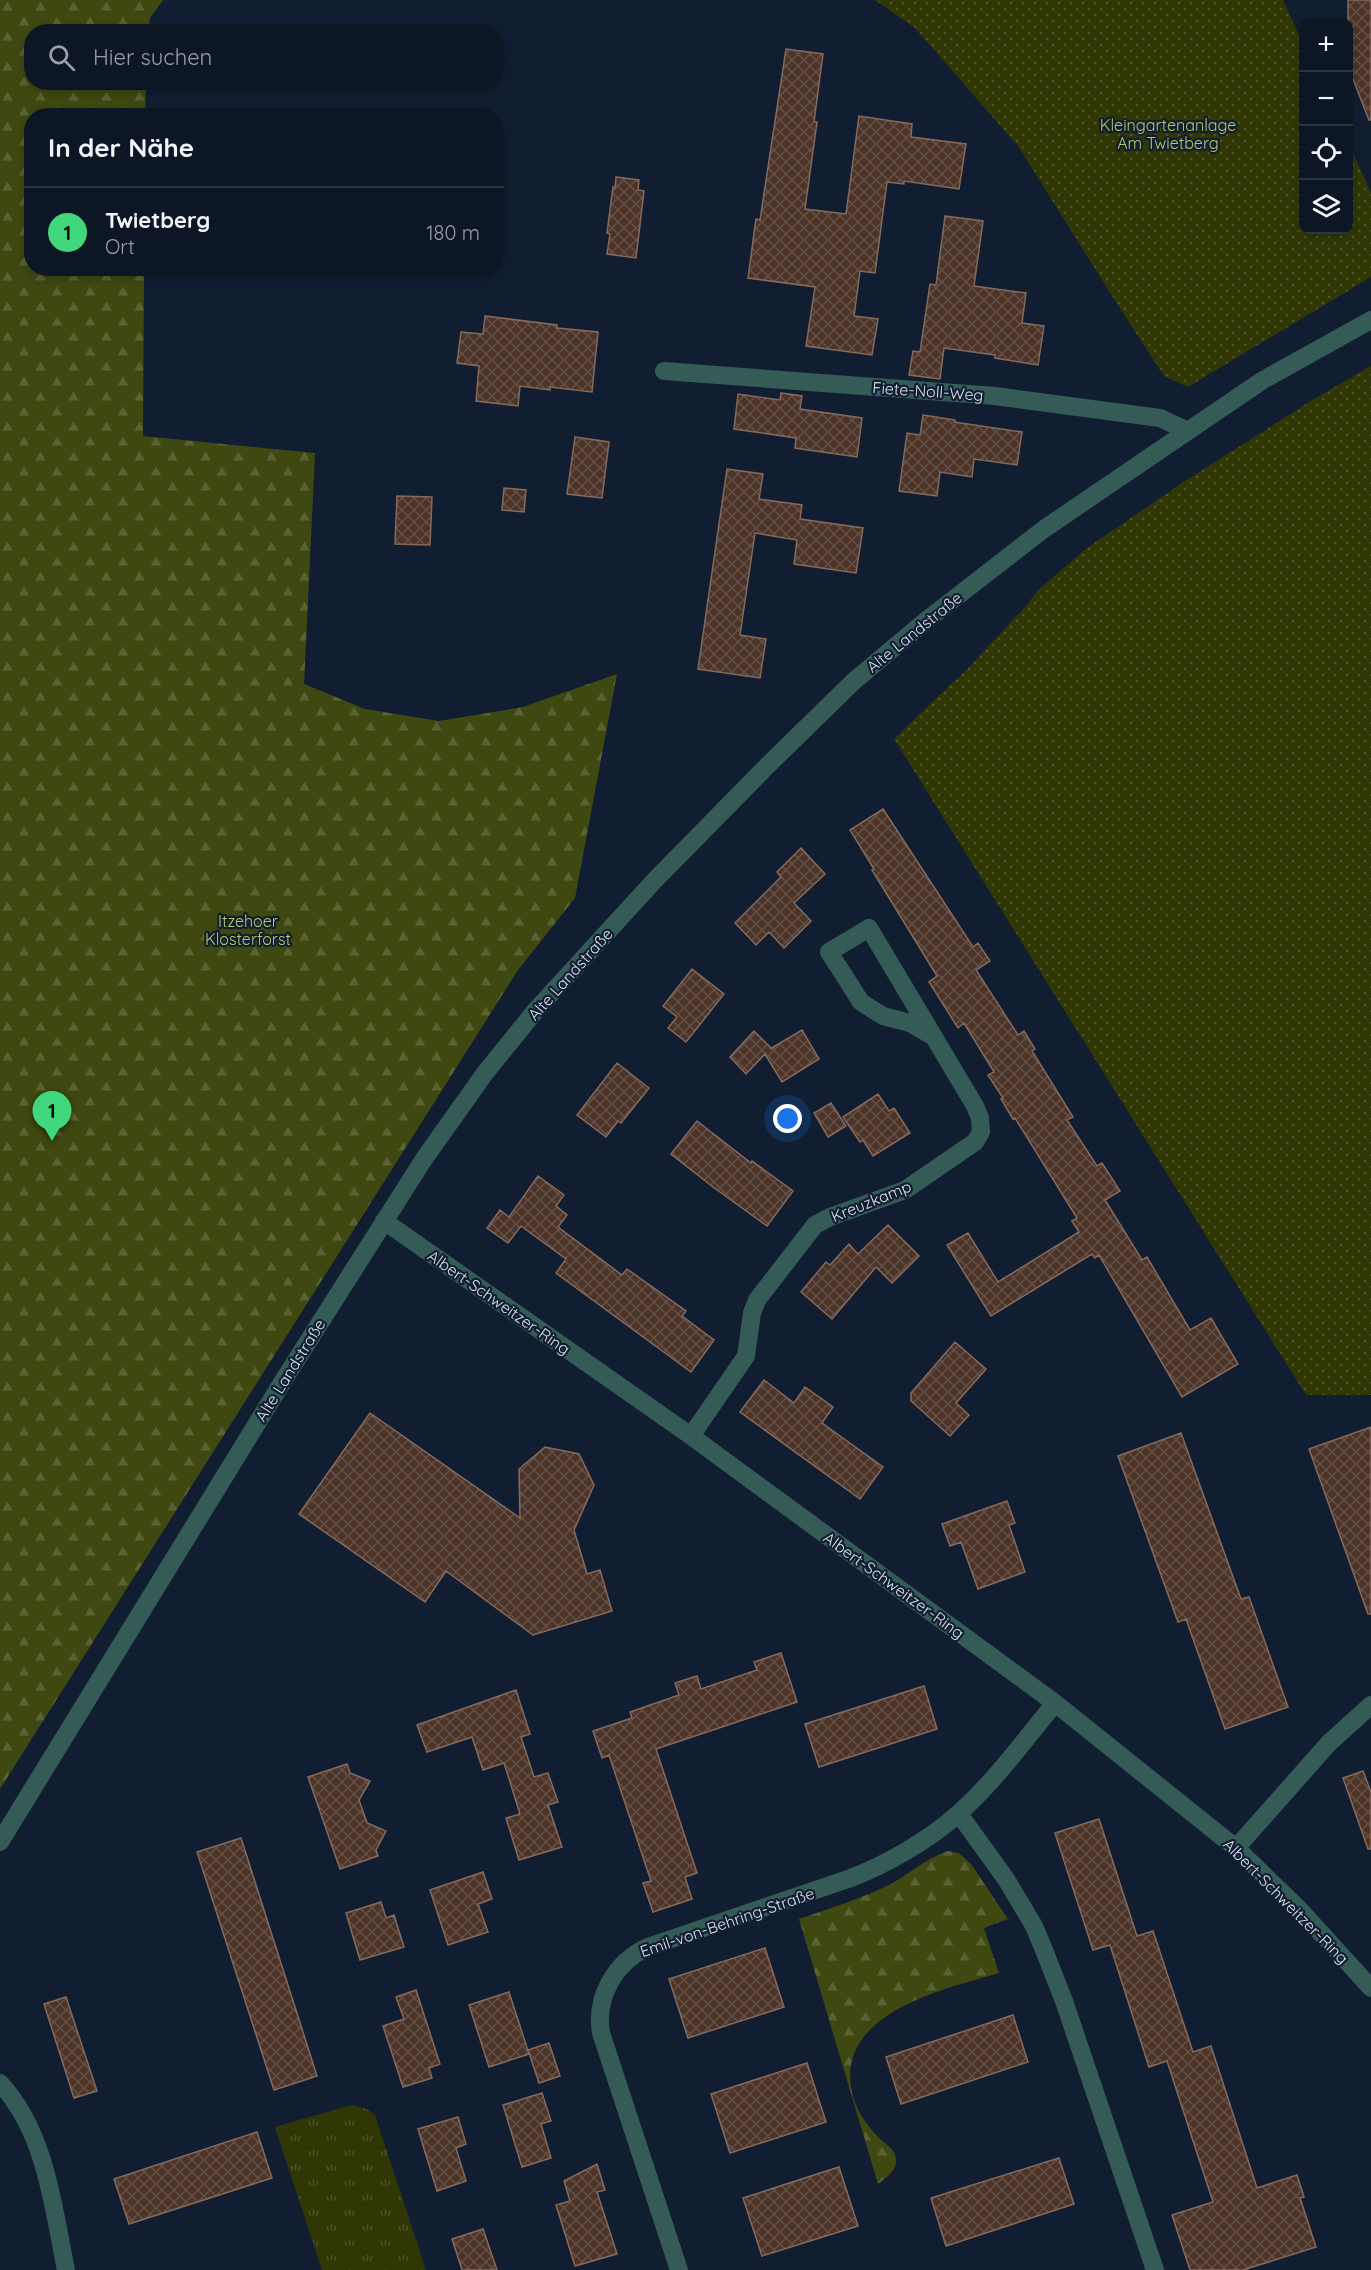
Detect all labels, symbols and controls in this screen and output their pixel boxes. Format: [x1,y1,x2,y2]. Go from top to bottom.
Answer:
map controls [1299,18,1353,234]
button: + [1299,18,1353,72]
search box [24,24,504,90]
icon: search [45,41,78,74]
text: Hier suchen [93,43,212,71]
button: − [1299,72,1353,126]
park label: Kleingartenanlage Am Twietberg [1100,115,1236,153]
button: locate [1299,126,1353,180]
text: In der Nähe [48,131,194,164]
button: layers [1299,180,1353,234]
text: Twietberg [105,206,210,234]
text: 1 [64,220,71,245]
text: 180 m [426,220,480,245]
text: Ort [105,234,135,259]
street label: Fiete-Noll-Weg [872,377,984,405]
street label: Alte Landstraße [862,587,966,677]
park label: Itzehoer Klosterforst [205,911,291,949]
street label: Alte Landstraße [523,924,617,1024]
pin: 1 [32,1092,72,1141]
your location [773,1104,802,1133]
street label: Kreuzkamp [828,1176,914,1226]
street label: Albert-Schweitzer-Ring [424,1245,574,1359]
street label: Alte Landstraße [250,1315,330,1425]
street label: Albert-Schweitzer-Ring [820,1527,968,1643]
street label: Albert-Schweitzer-Ring [1219,1834,1353,1968]
street label: Emil-von-Behring-Straße [637,1883,817,1961]

